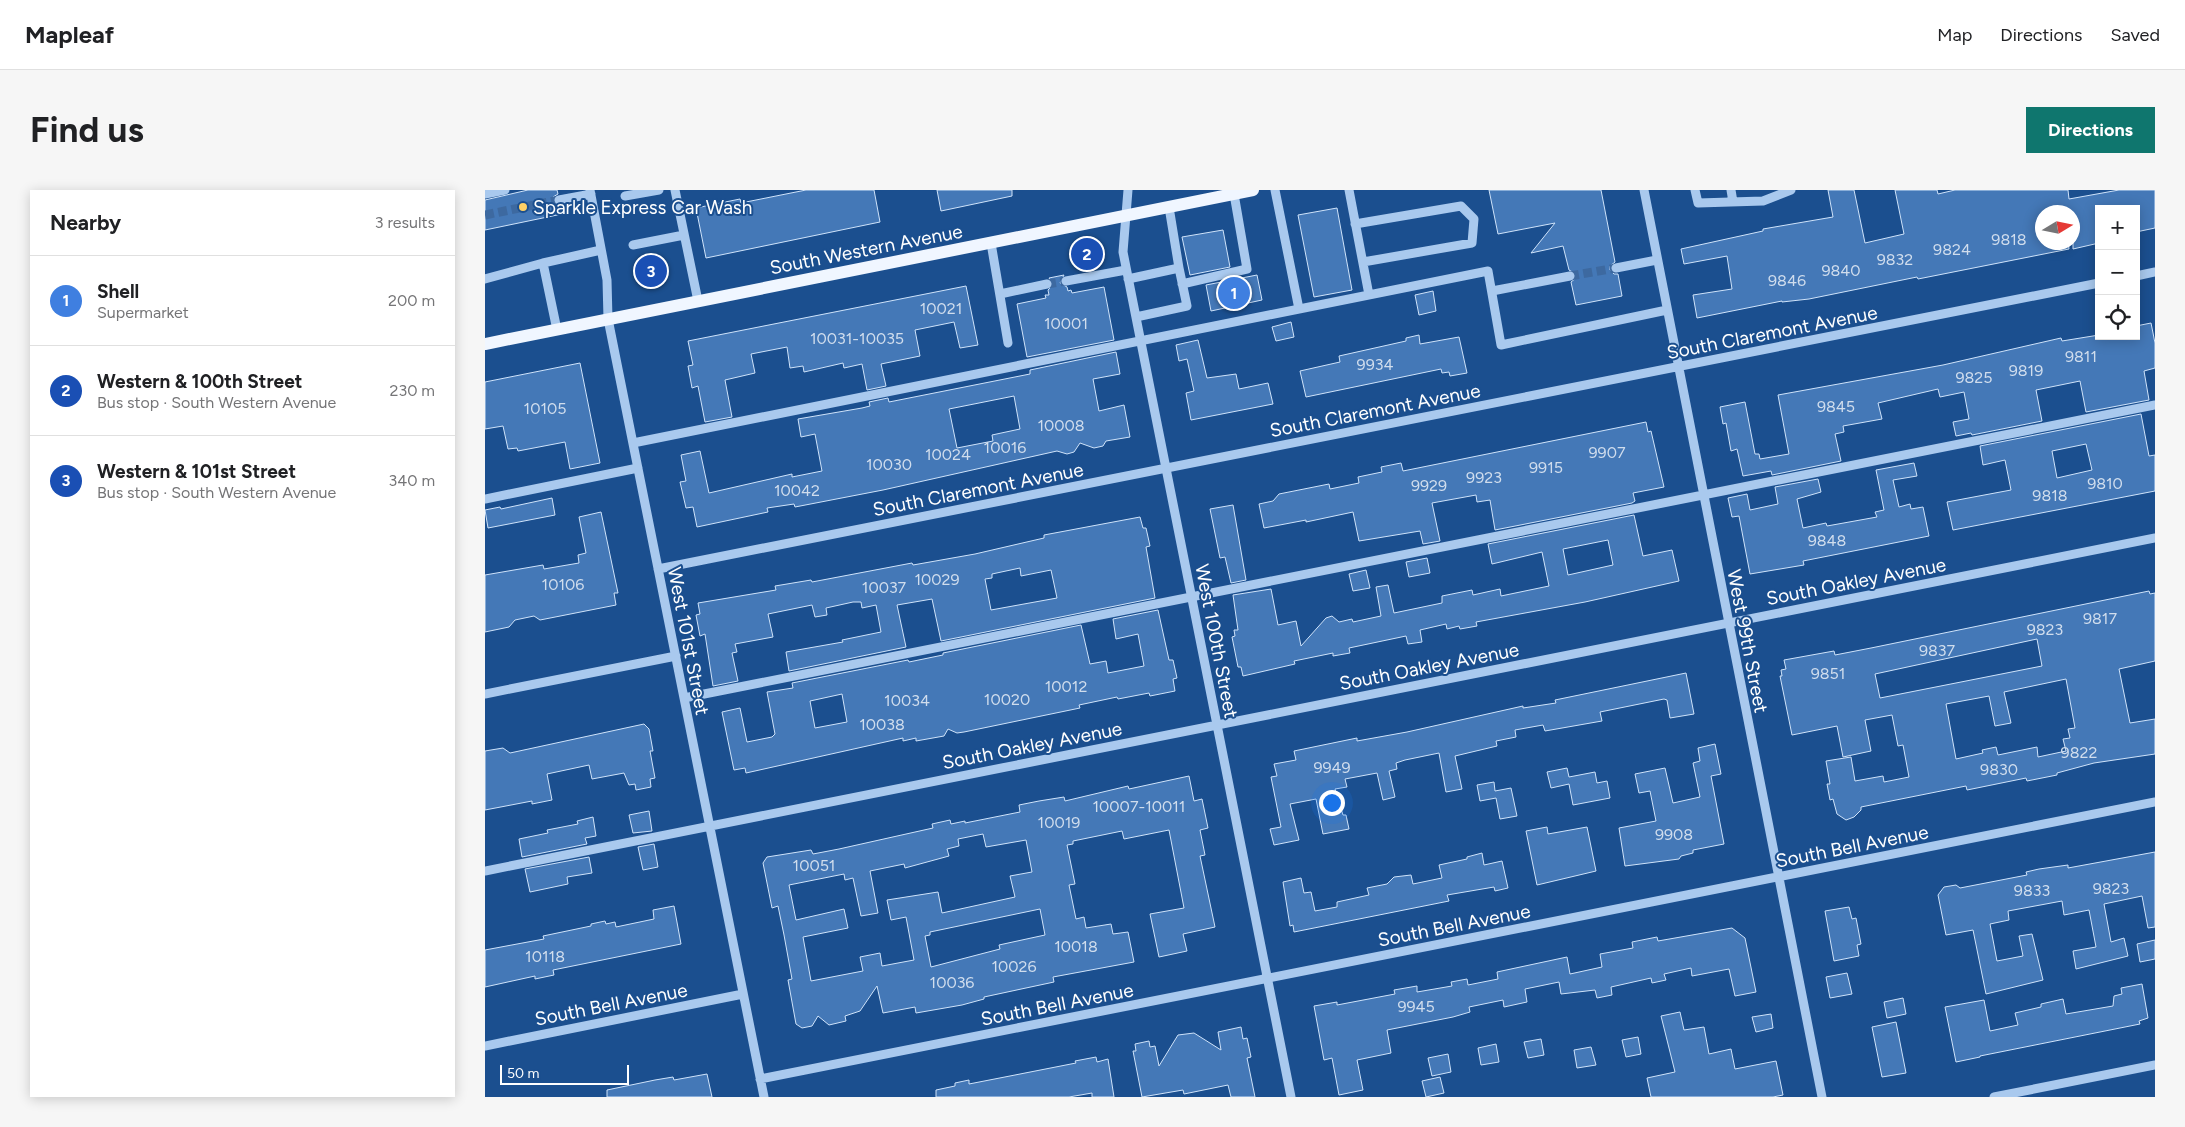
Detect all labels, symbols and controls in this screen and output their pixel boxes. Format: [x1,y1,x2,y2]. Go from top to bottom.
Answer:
text: Mapleaf [25,20,114,49]
text: Map [1937,24,1972,46]
text: Directions [2000,24,2082,46]
text: Saved [2110,24,2160,46]
button: Directions [2026,107,2155,153]
text: Find us [30,109,144,151]
place label: Sparkle Express Car Wash [533,196,752,219]
marker: Sparkle Express Car Wash [517,201,529,213]
north arrow [2035,205,2080,250]
map controls [2095,205,2140,340]
button: + [2095,205,2140,250]
text: Nearby [50,210,121,235]
text: 3 results [375,213,435,232]
street label: South Western Avenue [768,220,964,279]
house number: 9818 [1991,230,2027,249]
pin: 2 [1071,235,1103,273]
house number: 9824 [1933,240,1971,259]
house number: 9832 [1877,250,1913,269]
button: − [2095,250,2140,295]
pin: 3 [635,252,667,290]
house number: 9840 [1821,261,1861,280]
house number: 9846 [1768,271,1806,290]
pin: 1 [1218,274,1250,312]
text: Shell [97,280,139,303]
text: 1 [63,291,69,310]
text: 200 m [388,291,435,310]
button: locate [2095,295,2140,340]
house number: 10021 [920,299,962,318]
street label: South Claremont Avenue [1665,301,1879,364]
text: Supermarket [97,303,189,322]
house number: 10001 [1044,314,1088,333]
house number: 10031-10035 [810,329,904,348]
house number: 9811 [2065,347,2097,366]
house number: 9934 [1357,355,1393,374]
house number: 9819 [2009,361,2043,380]
house number: 9825 [1955,368,1993,387]
text: Western & 100th Street [97,370,302,393]
street label: South Claremont Avenue [1268,379,1482,442]
text: 2 [61,381,71,400]
text: 230 m [390,381,435,400]
text: Bus stop · South Western Avenue [97,393,336,412]
house number: 9845 [1817,397,1855,416]
house number: 10105 [524,399,566,418]
house number: 10008 [1037,416,1085,435]
house number: 10016 [984,438,1026,457]
house number: 9907 [1589,443,1626,462]
house number: 10024 [925,445,971,464]
house number: 10030 [866,455,912,474]
street label: South Claremont Avenue [871,458,1085,521]
house number: 9915 [1529,458,1563,477]
text: Western & 101st Street [97,460,296,483]
house number: 9923 [1466,468,1502,487]
text: 3 [62,471,70,490]
text: 340 m [389,471,435,490]
house number: 9810 [2087,474,2123,493]
house number: 9929 [1411,476,1447,495]
house number: 10042 [774,481,820,500]
text: Bus stop · South Western Avenue [97,483,336,502]
house number: 9818 [2032,486,2068,505]
house number: 9848 [1808,531,1846,550]
street label: South Oakley Avenue [1764,553,1948,610]
street label: West 100th Street [1190,562,1243,720]
street label: West 101st Street [663,565,714,717]
street label: West 99th Street [1722,567,1773,715]
house number: 10029 [914,570,960,589]
house number: 10106 [542,575,584,594]
house number: 10037 [862,578,907,597]
house number: 9817 [2083,609,2117,628]
house number: 9823 [2027,620,2063,639]
street label: South Oakley Avenue [1337,638,1521,695]
house number: 9837 [1919,641,1955,660]
house number: 9851 [1811,664,1845,683]
house number: 10012 [1045,677,1087,696]
house number: 10020 [984,690,1030,709]
house number: 10034 [884,691,930,710]
house number: 10038 [859,715,905,734]
street label: South Oakley Avenue [940,717,1124,774]
house number: 9822 [2061,743,2097,762]
house number: 9949 [1313,758,1351,777]
house number: 9830 [1980,760,2018,779]
your location [1319,790,1345,816]
house number: 10007-10011 [1093,797,1185,816]
house number: 10019 [1038,813,1080,832]
street label: South Bell Avenue [1774,820,1930,873]
house number: 9908 [1655,825,1693,844]
house number: 10051 [793,856,835,875]
house number: 9823 [2093,879,2129,898]
house number: 9833 [2014,881,2050,900]
street label: South Bell Avenue [1376,899,1532,952]
house number: 10018 [1054,937,1098,956]
house number: 10118 [525,947,565,966]
house number: 10026 [991,957,1037,976]
house number: 10036 [930,973,974,992]
street label: South Bell Avenue [533,978,689,1031]
street label: South Bell Avenue [979,978,1135,1031]
house number: 9945 [1397,997,1435,1016]
scale bar [500,1062,629,1085]
text: 50 m [507,1065,539,1082]

